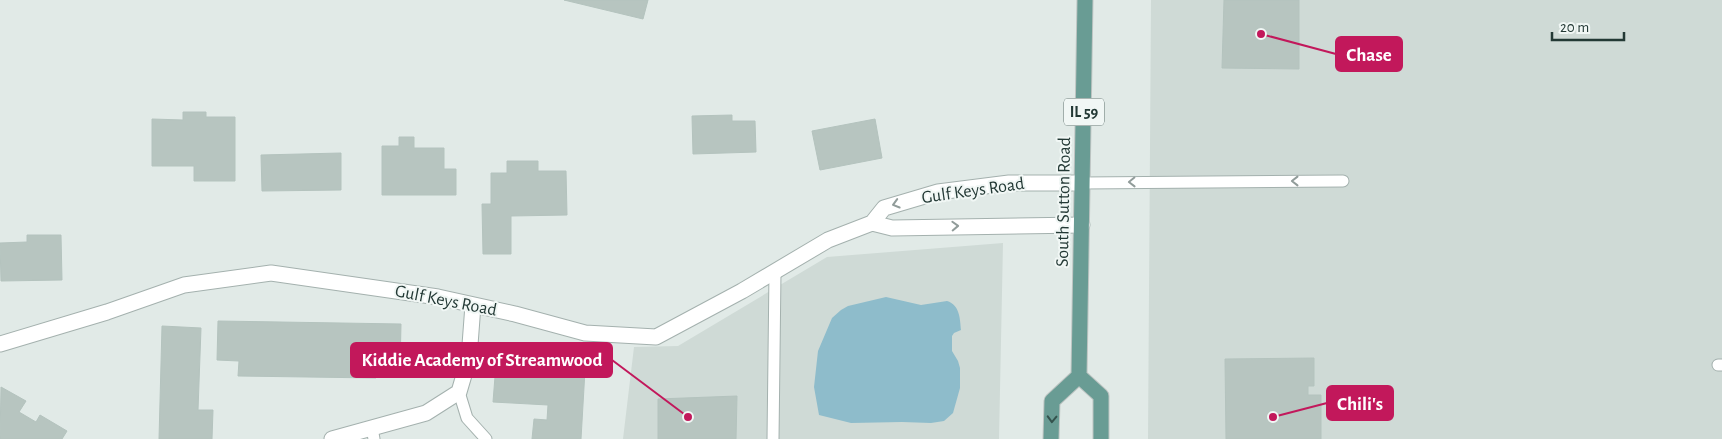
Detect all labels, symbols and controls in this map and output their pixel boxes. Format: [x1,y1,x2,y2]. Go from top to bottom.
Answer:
scale bar [1552,10,1624,42]
text: 20 m [1560,20,1589,35]
callout: Chase [1336,37,1402,71]
text: Chase [1346,46,1392,65]
road number: IL 59 [1064,98,1104,125]
street label: South Sutton Road [1054,137,1074,267]
street label: Gulf Keys Road [921,175,1025,207]
one-way arrow [1290,176,1298,186]
one-way arrow [1128,177,1136,188]
one-way arrow [893,199,901,209]
one-way arrow [951,221,959,232]
street label: Gulf Keys Road [394,282,498,320]
callout: Kiddie Academy of Streamwood [351,343,612,377]
text: Kiddie Academy of Streamwood [361,351,603,370]
callout: Chili's [1327,386,1393,420]
text: Chili's [1337,395,1383,414]
one-way arrow [1047,416,1057,423]

